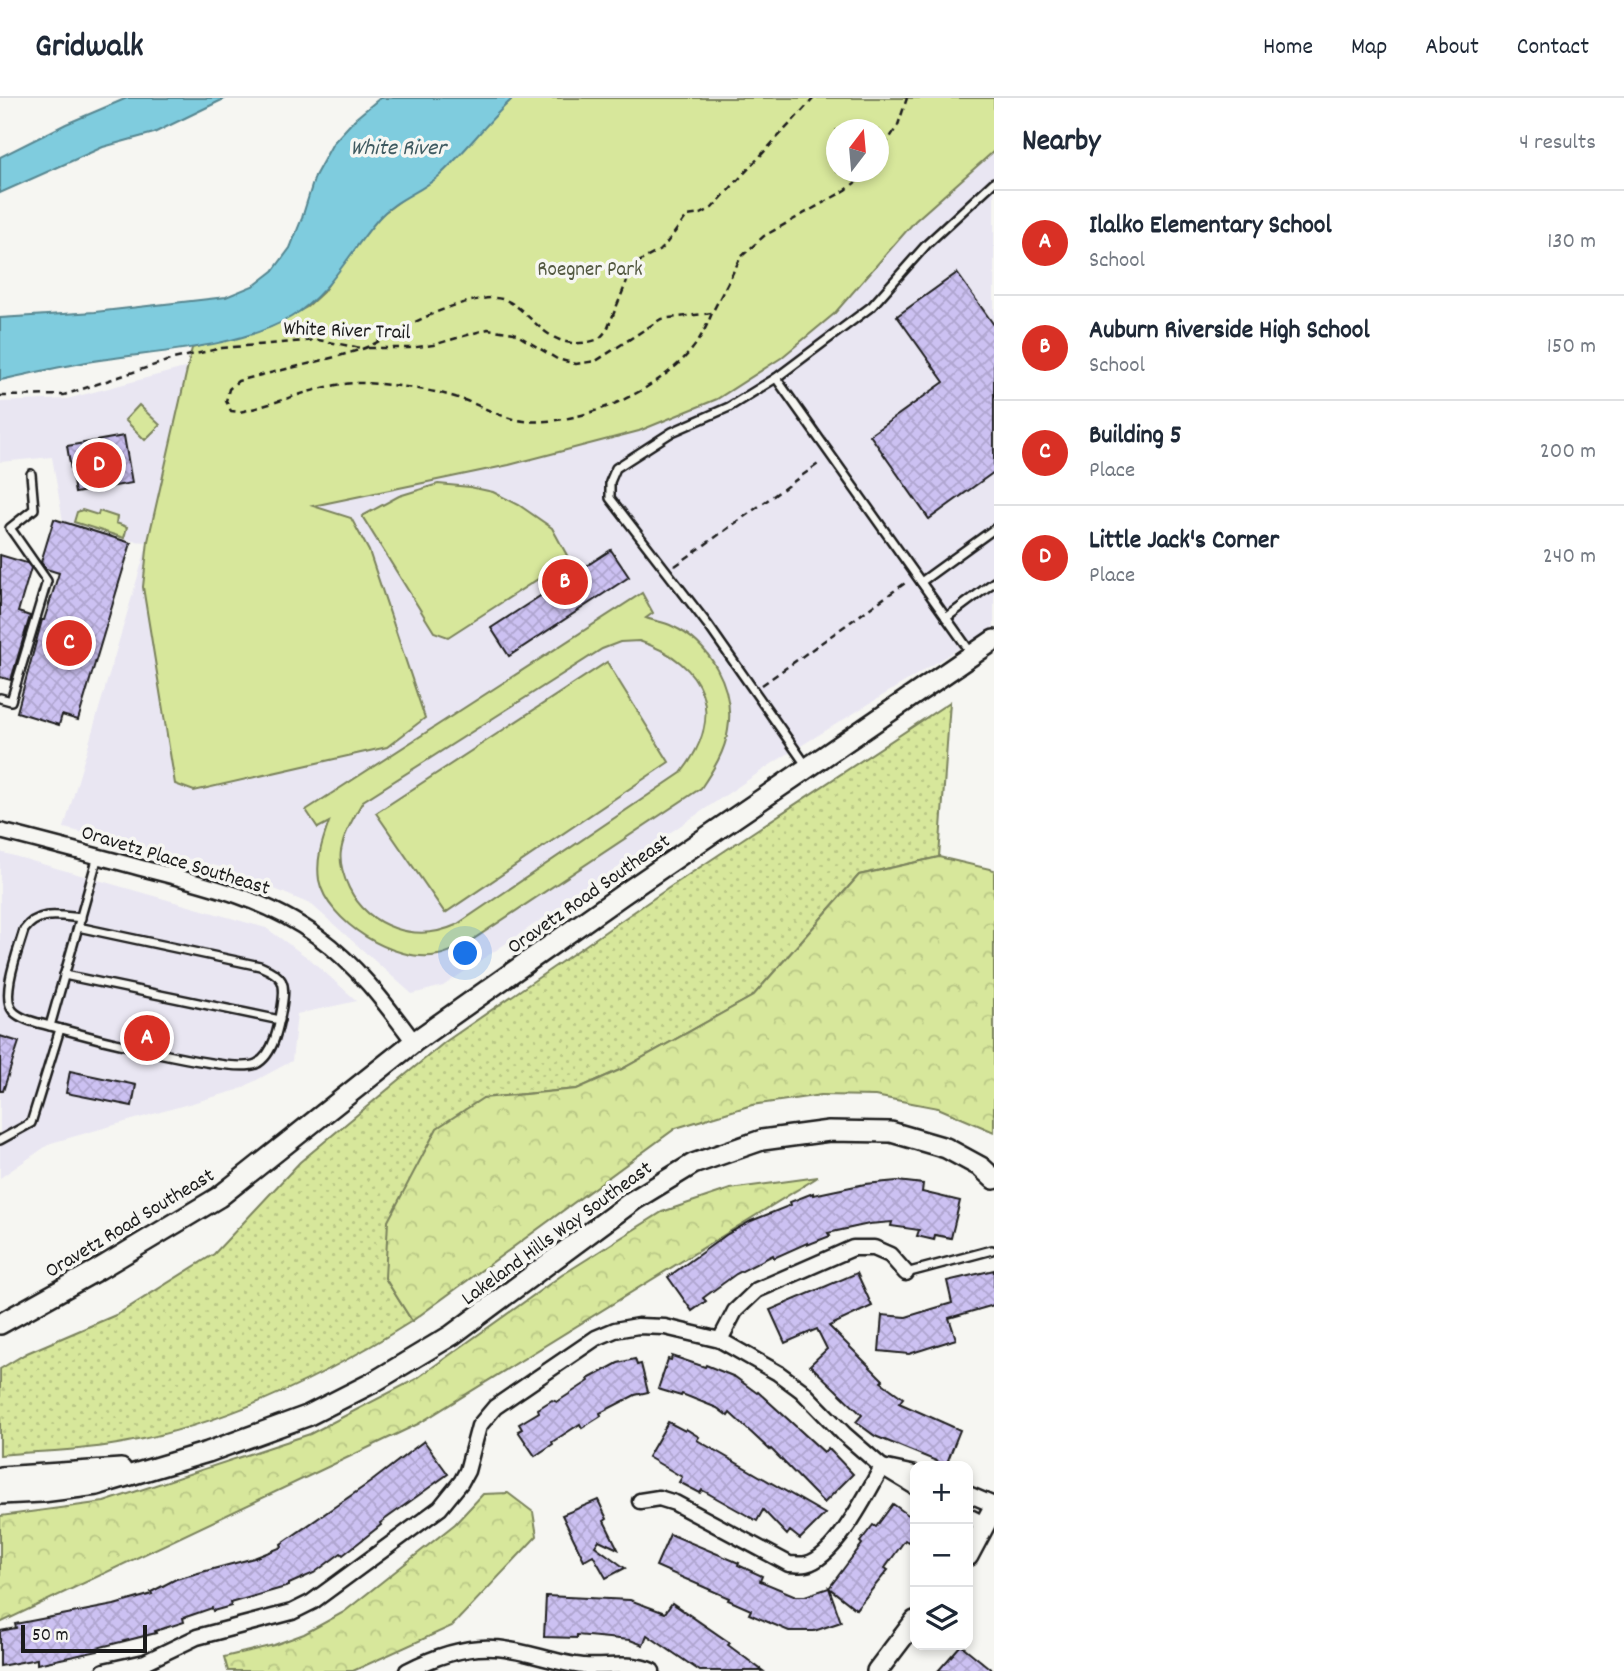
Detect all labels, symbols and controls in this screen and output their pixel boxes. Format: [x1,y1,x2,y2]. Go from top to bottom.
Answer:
text: Gridwalk [35,25,144,72]
text: Home [1263,31,1313,65]
text: Map [1351,31,1387,65]
text: About [1425,31,1479,65]
text: Contact [1517,31,1589,65]
north arrow [826,119,889,182]
text: Nearby [1022,122,1100,165]
text: 4 results [1519,127,1596,160]
water label: White River [350,133,448,166]
text: Ilalko Elementary School [1089,208,1332,245]
text: A [1039,226,1051,259]
text: 130 m [1547,226,1596,259]
text: School [1089,245,1145,278]
park label: Roegner Park [537,256,643,286]
text: Auburn Riverside High School [1089,313,1370,350]
street label: White River Trail [283,315,411,349]
text: B [1040,331,1050,364]
text: 150 m [1547,331,1596,364]
text: School [1089,350,1145,383]
text: Building 5 [1089,418,1182,455]
text: C [1039,436,1051,469]
text: 200 m [1540,436,1596,469]
pin: D [76,439,122,491]
text: Place [1089,455,1135,488]
text: Little Jack's Corner [1089,523,1279,560]
text: D [1039,541,1051,574]
text: 240 m [1543,541,1596,574]
pin: B [542,556,588,608]
text: Place [1089,560,1135,593]
pin: C [46,617,92,669]
street label: Oravetz Place Southeast [77,819,273,905]
street label: Oravetz Road Southeast [502,828,678,963]
your location [448,936,482,970]
pin: A [124,1012,170,1064]
street label: Lakeland Hills Way Southeast [456,1155,660,1314]
street label: Oravetz Road Southeast [40,1162,221,1287]
map controls [910,1461,973,1650]
button: + [910,1461,973,1524]
button: − [910,1524,973,1587]
button: layers [910,1587,973,1650]
scale bar [21,1622,147,1654]
text: 50 m [32,1623,69,1650]

